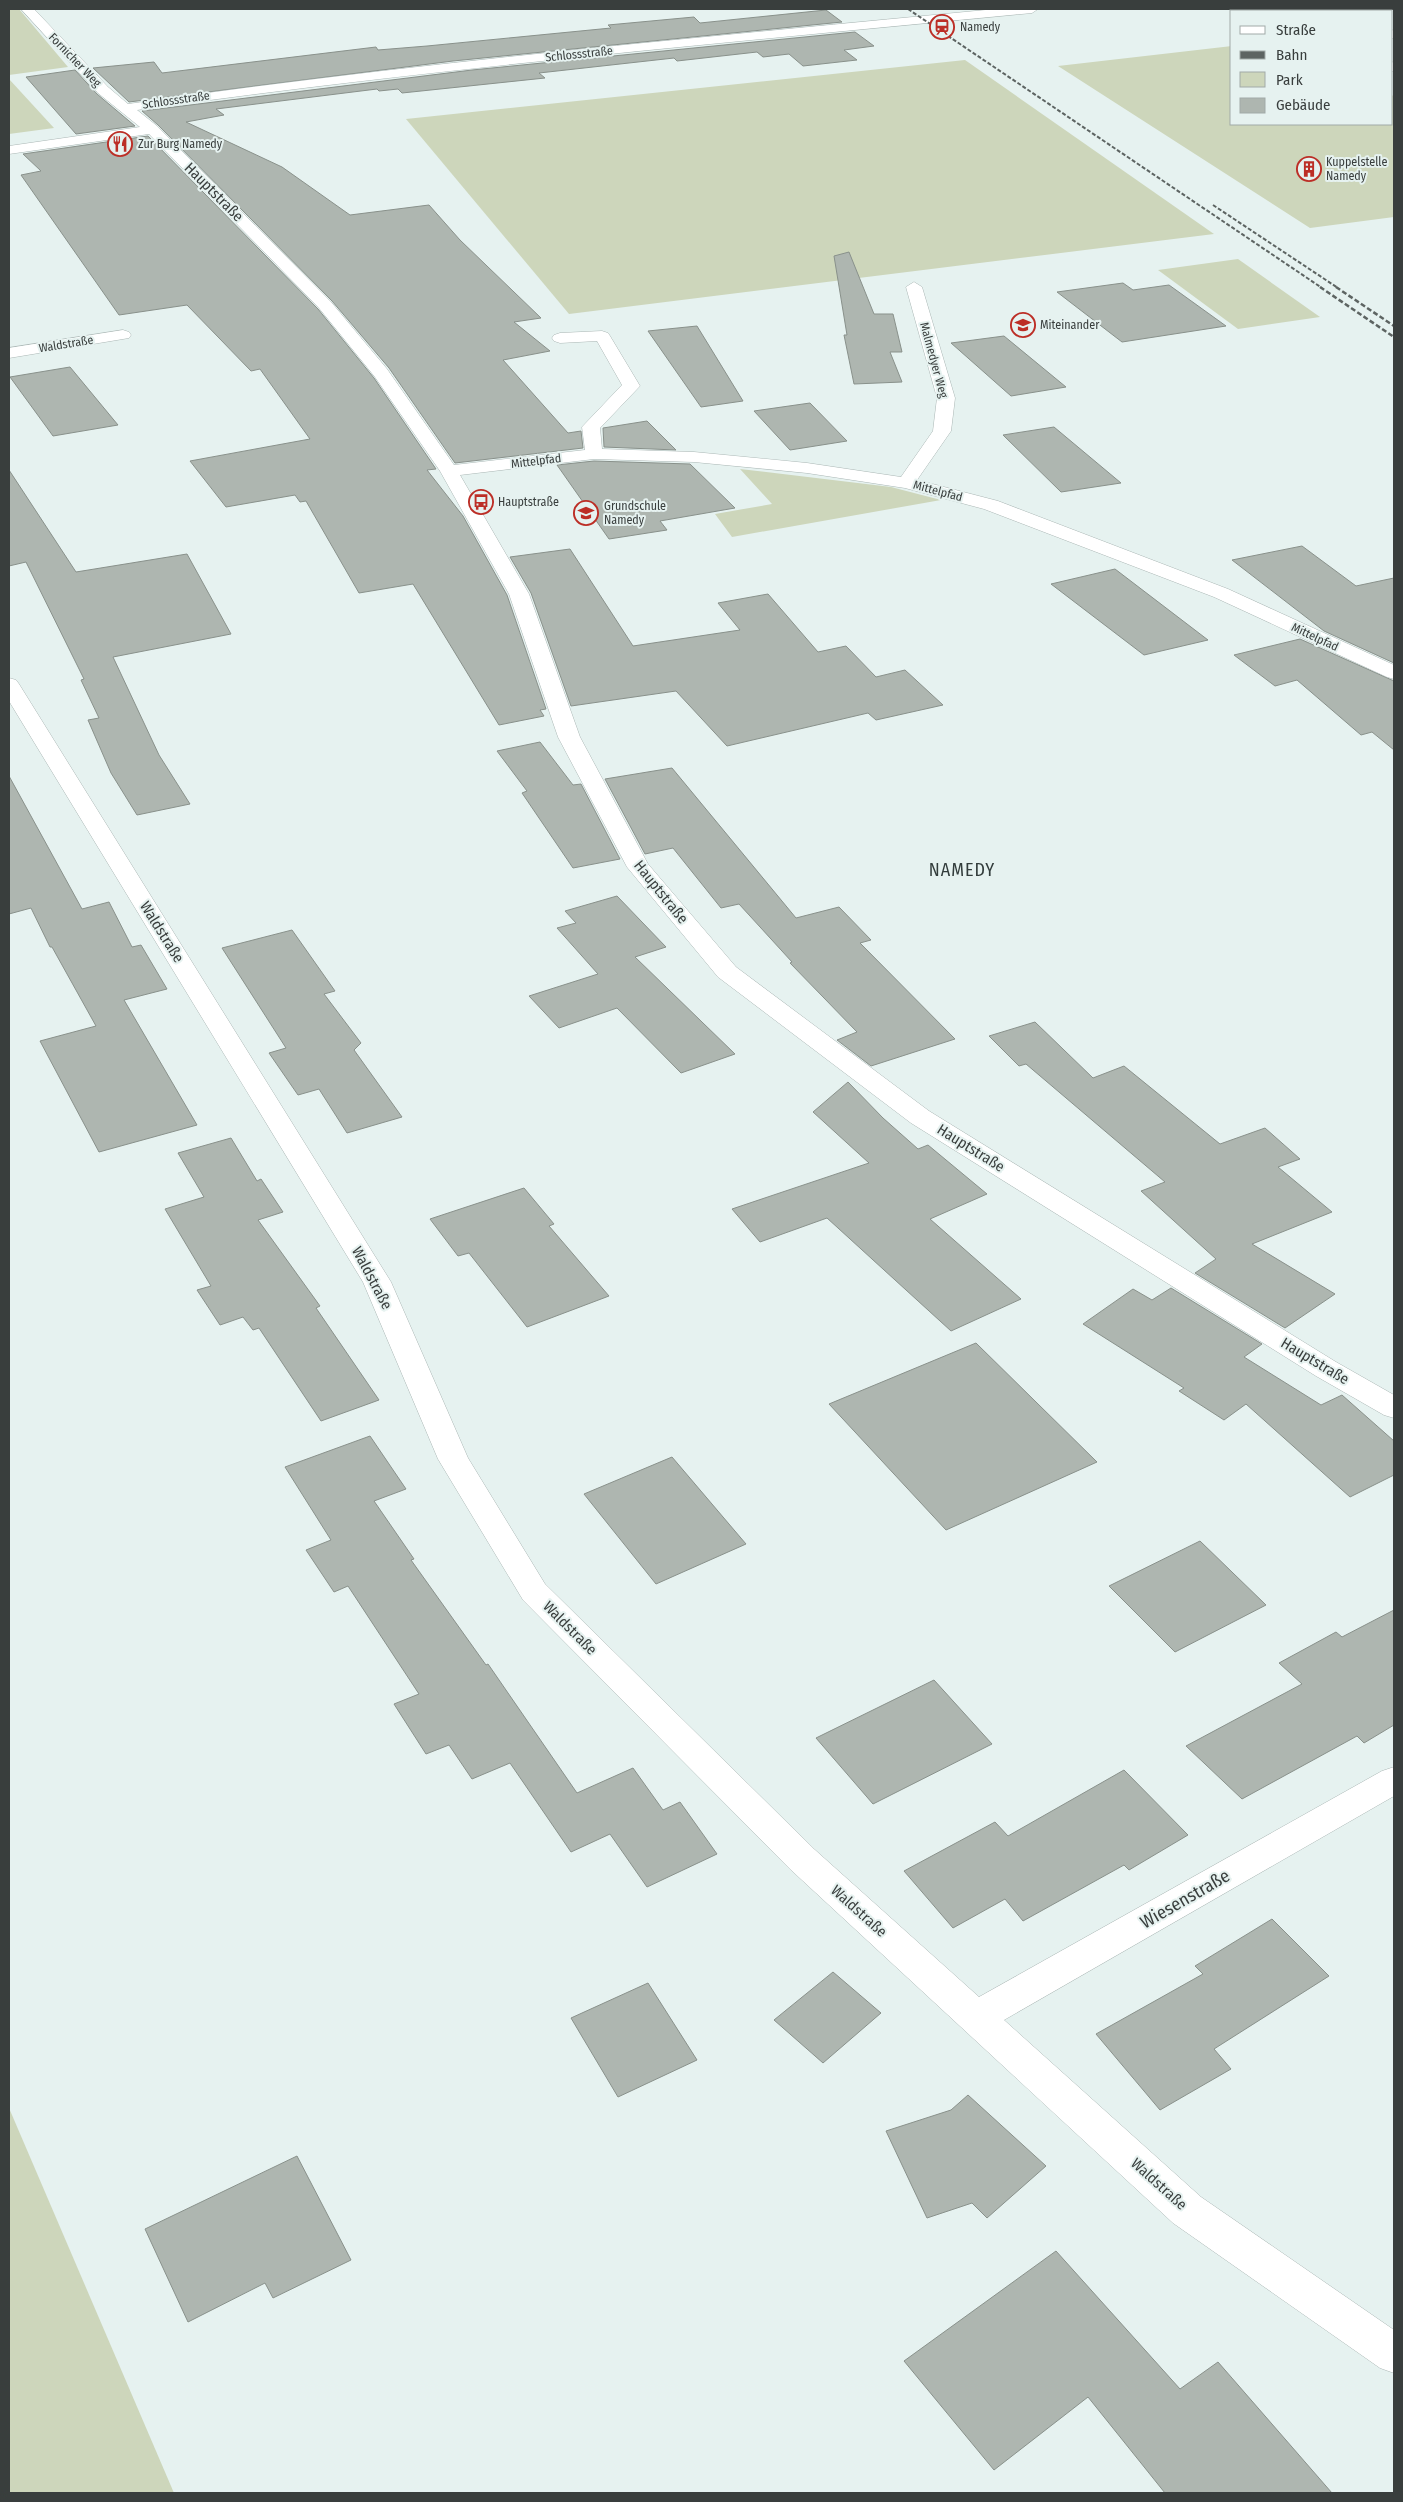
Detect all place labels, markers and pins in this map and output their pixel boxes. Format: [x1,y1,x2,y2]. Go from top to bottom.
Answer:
station icon: Namedy [929,14,955,40]
place label: Namedy [960,20,1001,34]
restaurant icon: Zur Burg Namedy [107,131,133,157]
place label: Zur Burg Namedy [138,137,223,151]
place label: Kuppelstelle Namedy [1326,155,1387,183]
building icon: Kuppelstelle Namedy [1296,156,1322,182]
school or university icon: Miteinander [1010,312,1036,338]
place label: Miteinander [1040,318,1100,332]
bus stop icon: Hauptstraße [468,489,494,515]
place label: Hauptstraße [498,495,559,509]
place label: Grundschule Namedy [604,499,666,527]
school or university icon: Grundschule Namedy [573,500,599,526]

